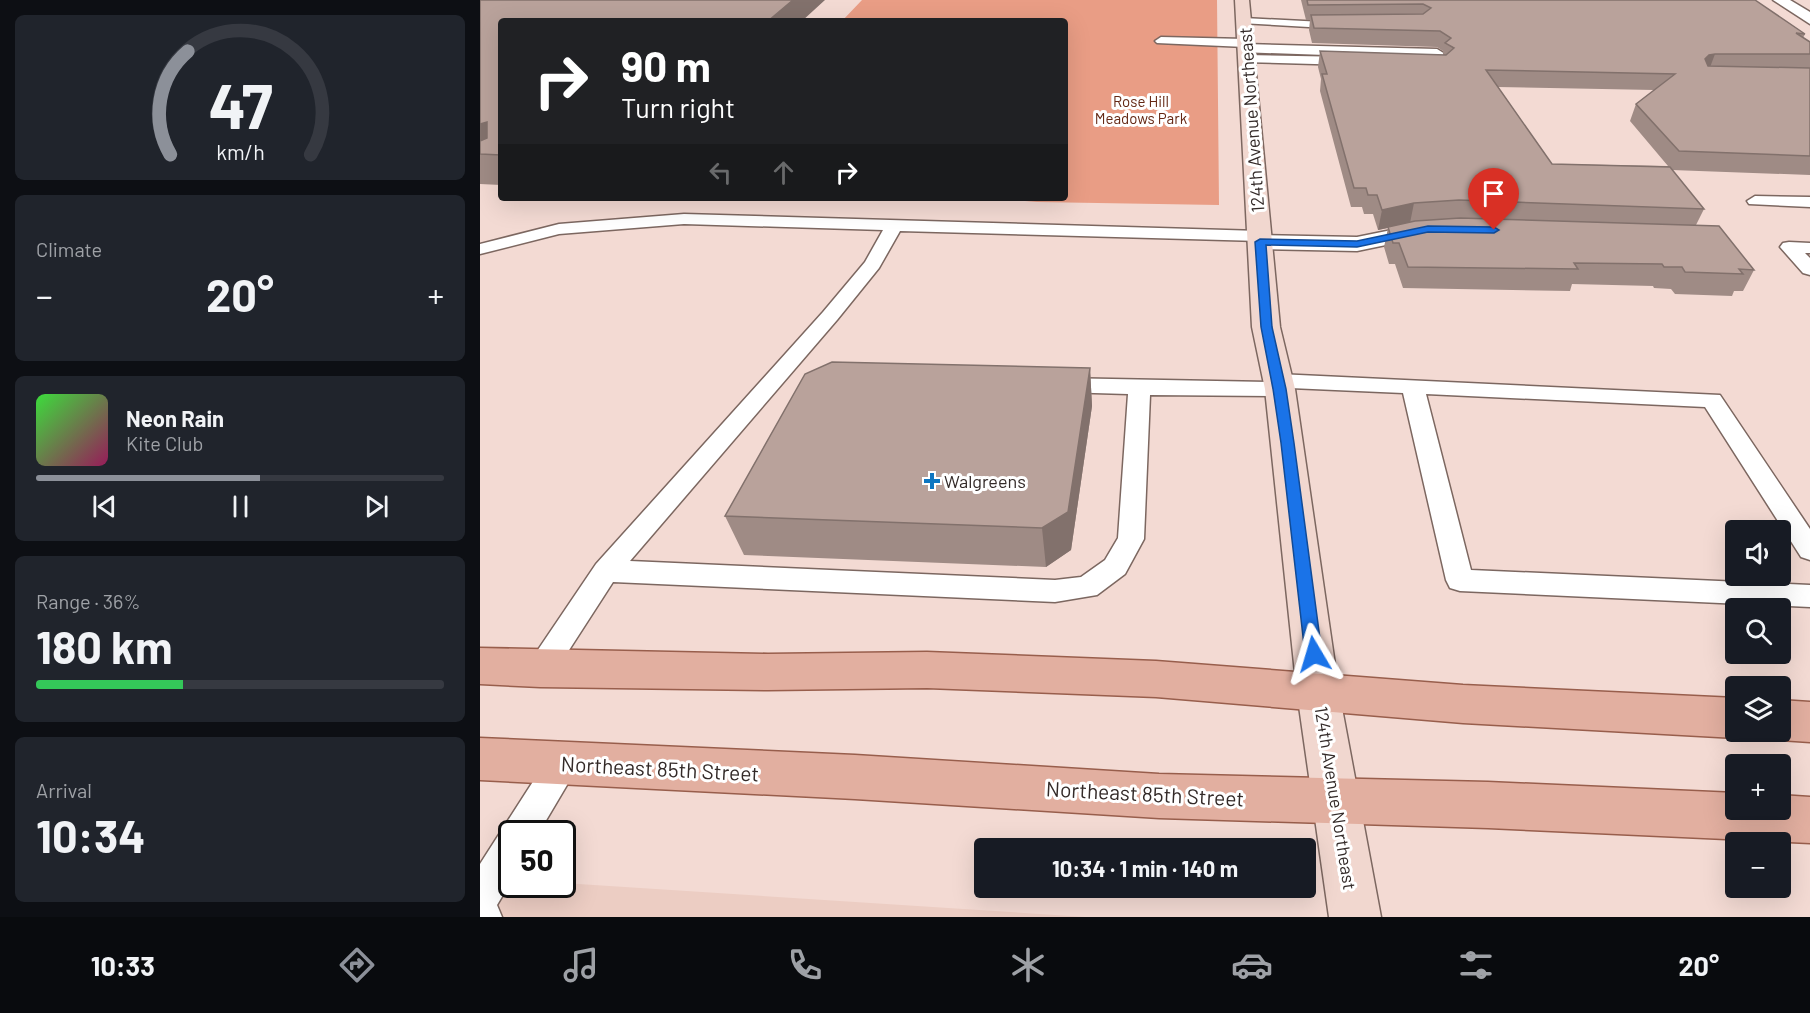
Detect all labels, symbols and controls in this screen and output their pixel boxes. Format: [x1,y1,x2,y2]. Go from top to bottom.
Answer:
street label: 124th Avenue Northeast [1234,27,1268,213]
text: 90 m [621,40,711,90]
icon: right [522,42,600,120]
text: 47 [208,67,272,141]
text: Turn right [621,91,735,123]
park label: Rose Hill Meadows Park [1095,92,1188,127]
text: km/h [216,139,264,164]
icon: left [704,156,737,189]
icon: ahead [767,156,800,189]
icon: right [830,156,863,189]
pin [1468,168,1519,230]
icon: arrive [1477,177,1510,210]
text: Climate [36,237,102,261]
text: 20° [206,267,274,321]
text: − [36,275,53,315]
text: + [428,275,444,315]
text: Neon Rain [126,405,224,431]
text: Kite Club [126,431,203,455]
place label: Walgreens [944,470,1026,492]
marker: Walgreens [925,474,939,488]
icon: previous [88,490,121,523]
icon: pause [224,490,257,523]
icon: next [360,490,393,523]
map controls [1725,520,1791,898]
button: sound [1725,520,1791,586]
text: Range · 36% [36,589,140,613]
button: search [1725,598,1791,664]
text: 180 km [36,619,173,673]
position arrow [1282,622,1346,686]
button: layers [1725,676,1791,742]
street label: 124th Avenue Northeast [1311,705,1361,891]
street label: Northeast 85th Street [560,750,760,786]
button: + [1725,754,1791,820]
street label: Northeast 85th Street [1045,775,1245,811]
text: Arrival [36,778,92,802]
text: 10:34 [36,808,146,862]
speed limit sign: 50 [498,820,576,898]
button: − [1725,832,1791,898]
text: 10:34 · 1 min · 140 m [1052,855,1238,881]
icon: directions [336,944,378,986]
icon: music [560,944,602,986]
icon: phone [784,944,826,986]
icon: climate [1007,944,1049,986]
icon: car [1231,944,1273,986]
icon: filters [1455,944,1497,986]
text: 10:33 [91,949,155,981]
text: 20° [1678,949,1719,981]

